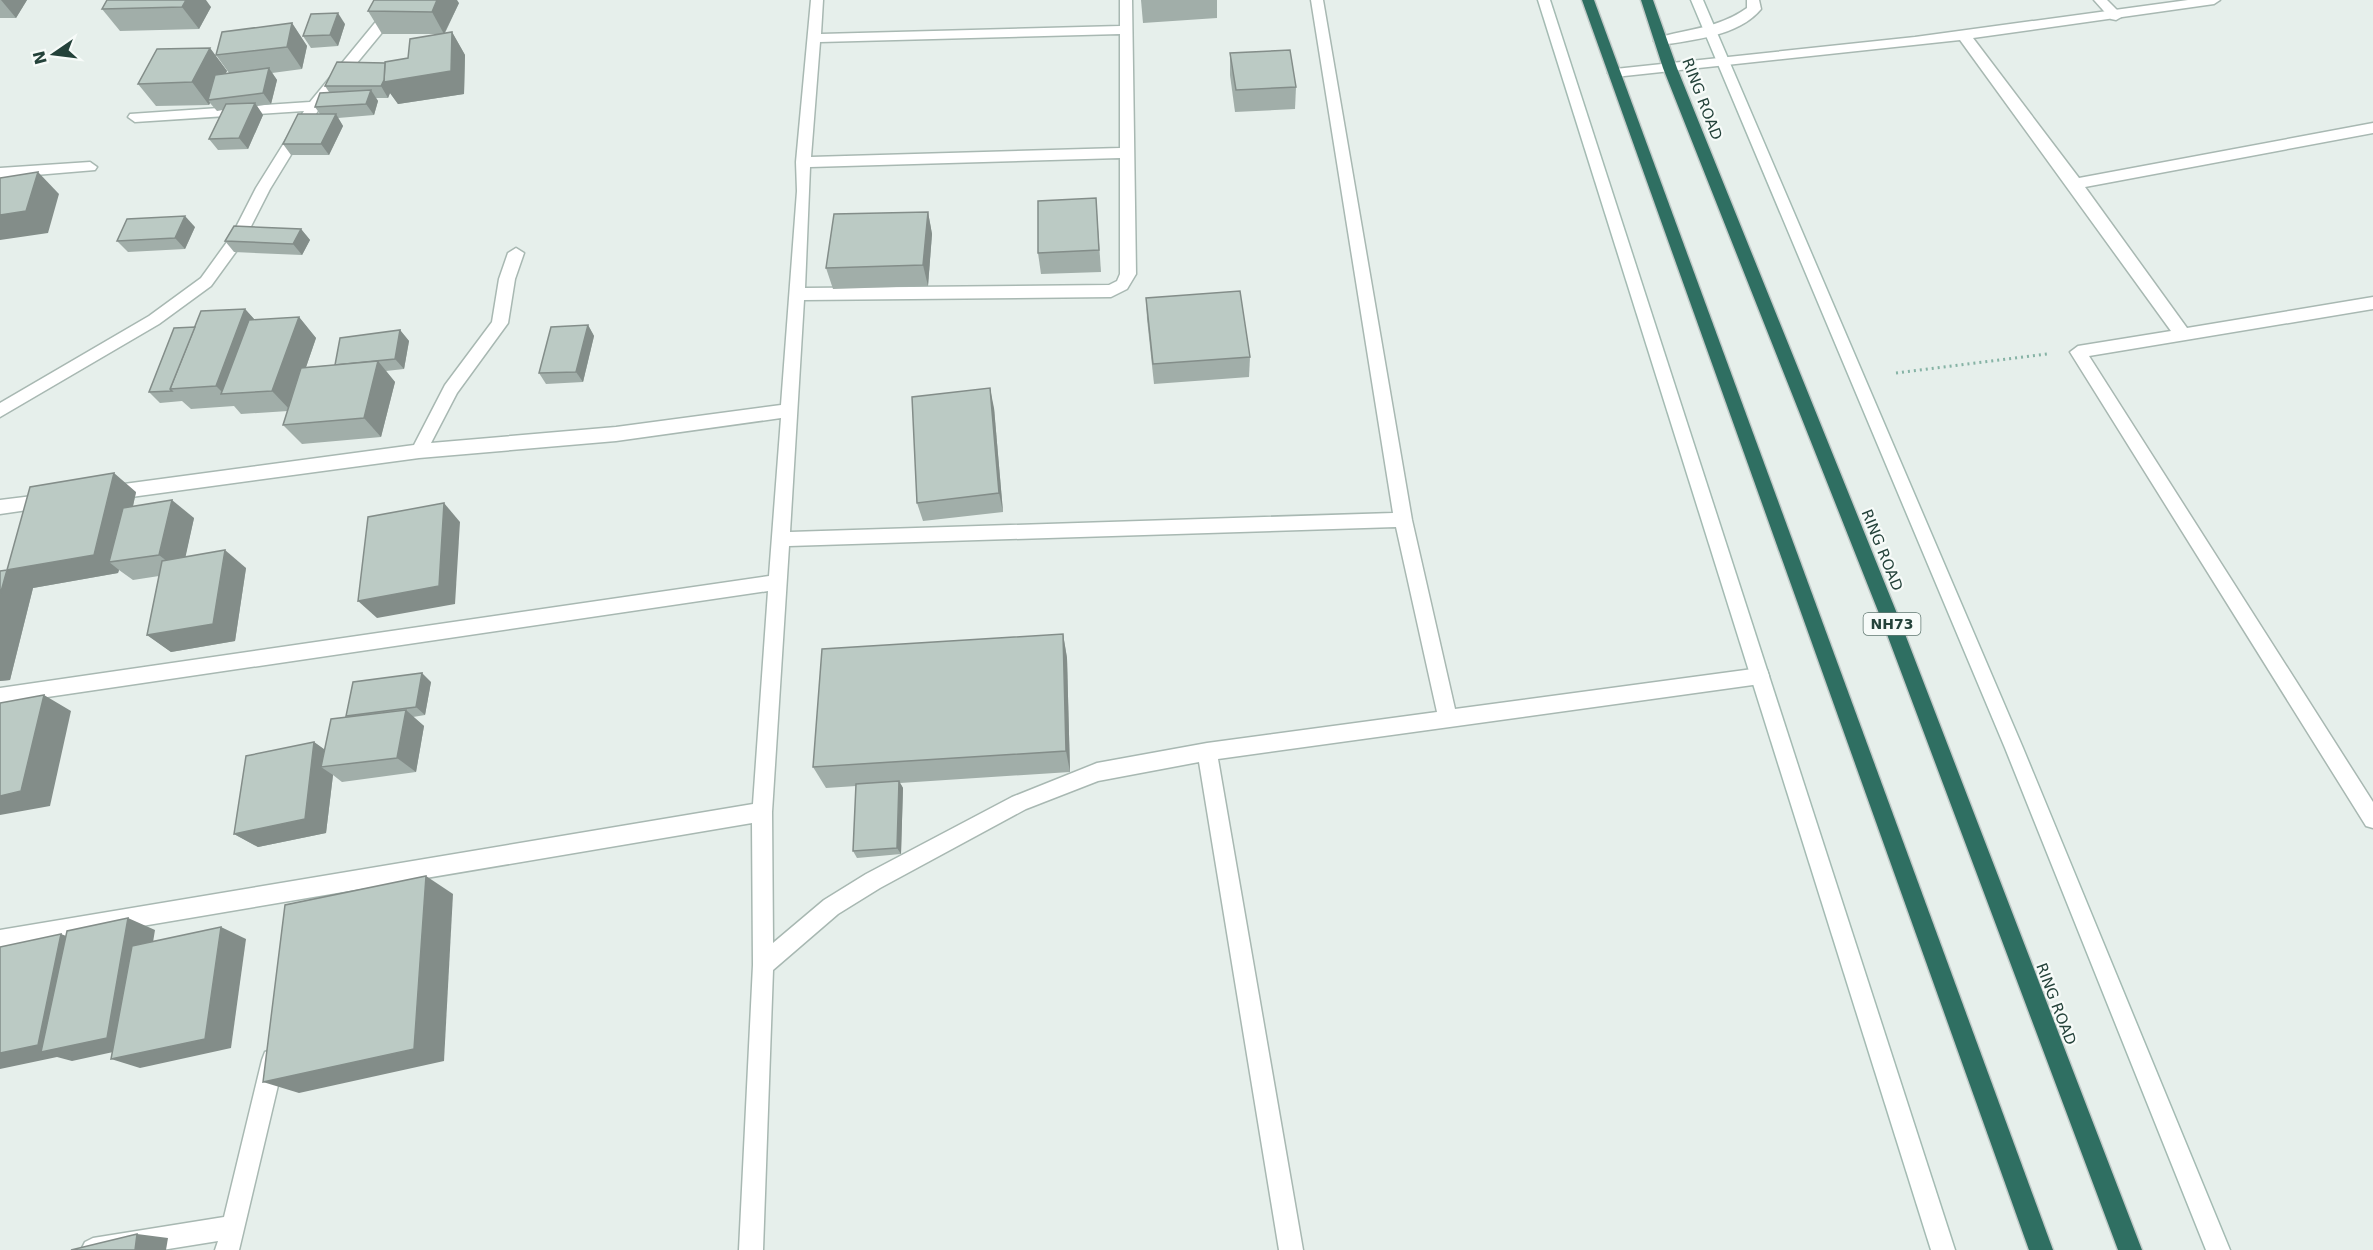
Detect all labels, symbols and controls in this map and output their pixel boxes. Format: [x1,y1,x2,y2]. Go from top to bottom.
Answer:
north arrow [24,24,84,84]
text: N [29,49,51,66]
street label: RING ROAD [1678,56,1726,142]
street label: RING ROAD [1858,507,1906,593]
road number: NH73 [1864,613,1920,635]
street label: RING ROAD [2032,961,2080,1047]

